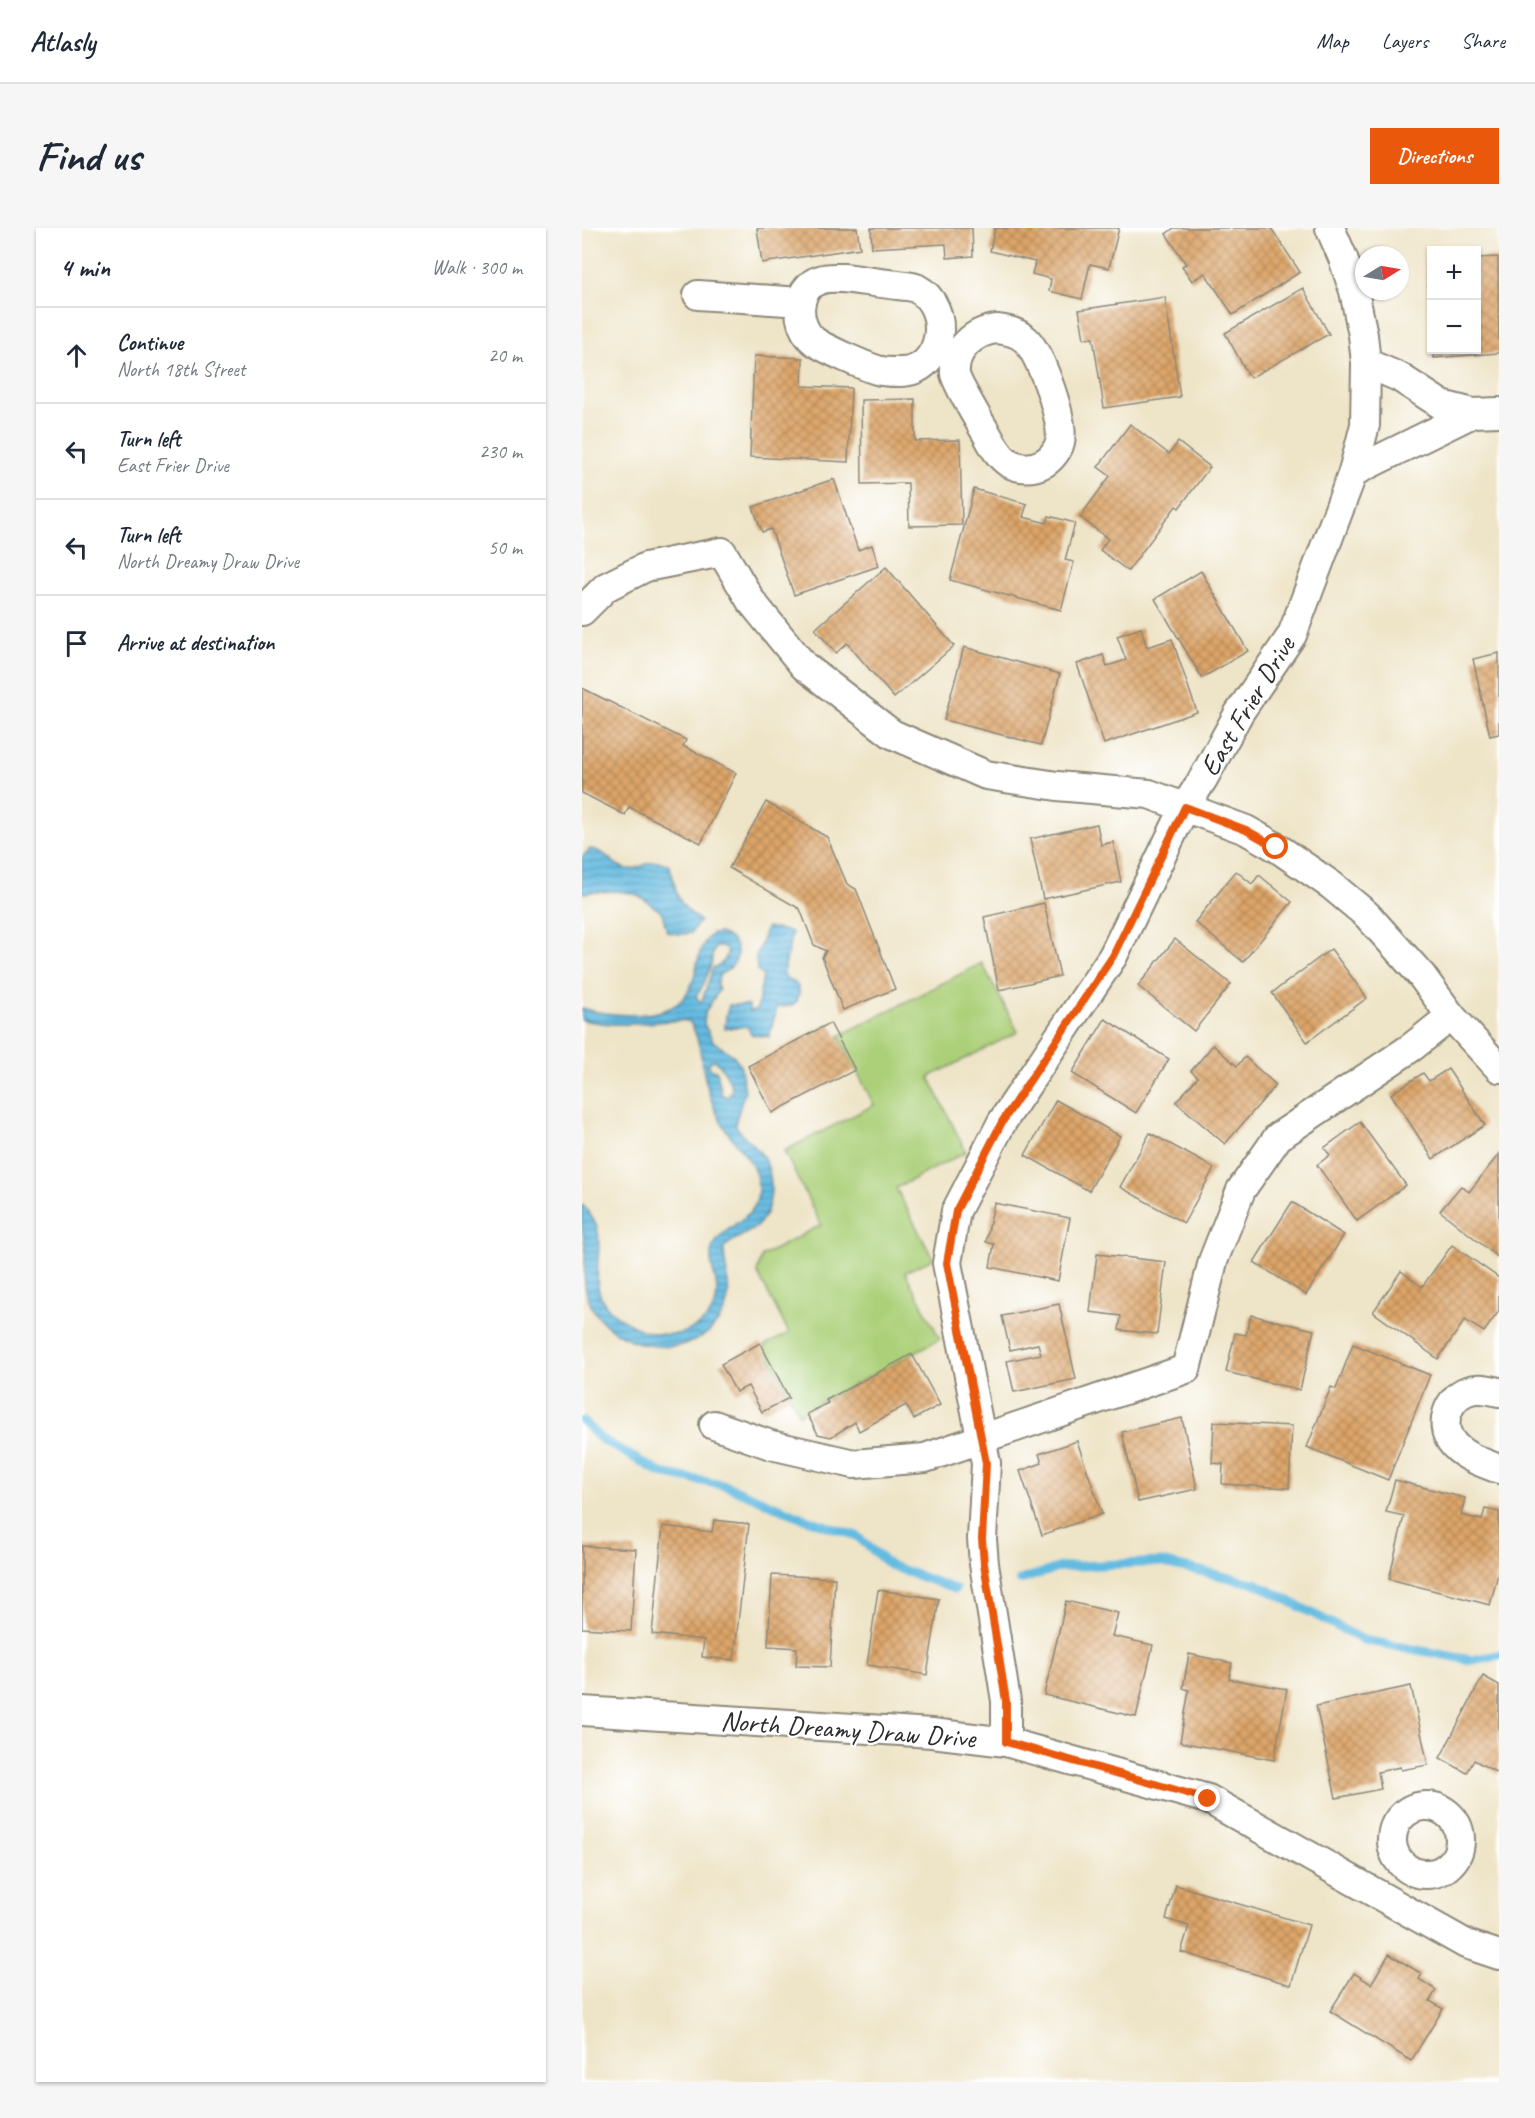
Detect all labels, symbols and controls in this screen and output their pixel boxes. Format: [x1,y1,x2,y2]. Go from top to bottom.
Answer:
text: Atlasly [30,24,95,59]
text: Map [1316,28,1349,54]
text: Layers [1382,28,1428,54]
text: Share [1461,28,1505,54]
button: Directions [1370,128,1499,184]
text: Find us [36,130,141,183]
north arrow [1355,246,1409,300]
map controls [1427,246,1481,354]
button: + [1427,246,1481,300]
text: 4 min [60,251,110,284]
text: Walk · 300 m [432,255,522,280]
button: − [1427,300,1481,354]
text: Continue [117,329,183,357]
icon: ahead [60,339,93,372]
text: 20 m [488,343,522,368]
text: North 18th Street [117,357,245,382]
text: Turn left [117,425,181,453]
icon: left [60,435,93,468]
text: 230 m [479,439,522,464]
text: East Frier Drive [117,453,229,478]
text: Turn left [117,521,181,549]
icon: left [60,531,93,564]
text: 50 m [488,535,522,560]
text: North Dreamy Draw Drive [117,549,299,574]
icon: arrive [60,627,93,660]
street label: East Frier Drive [1192,628,1303,782]
text: Arrive at destination [117,629,274,657]
route start [1262,833,1288,859]
street label: North Dreamy Draw Drive [720,1703,978,1755]
route end [1194,1785,1220,1811]

